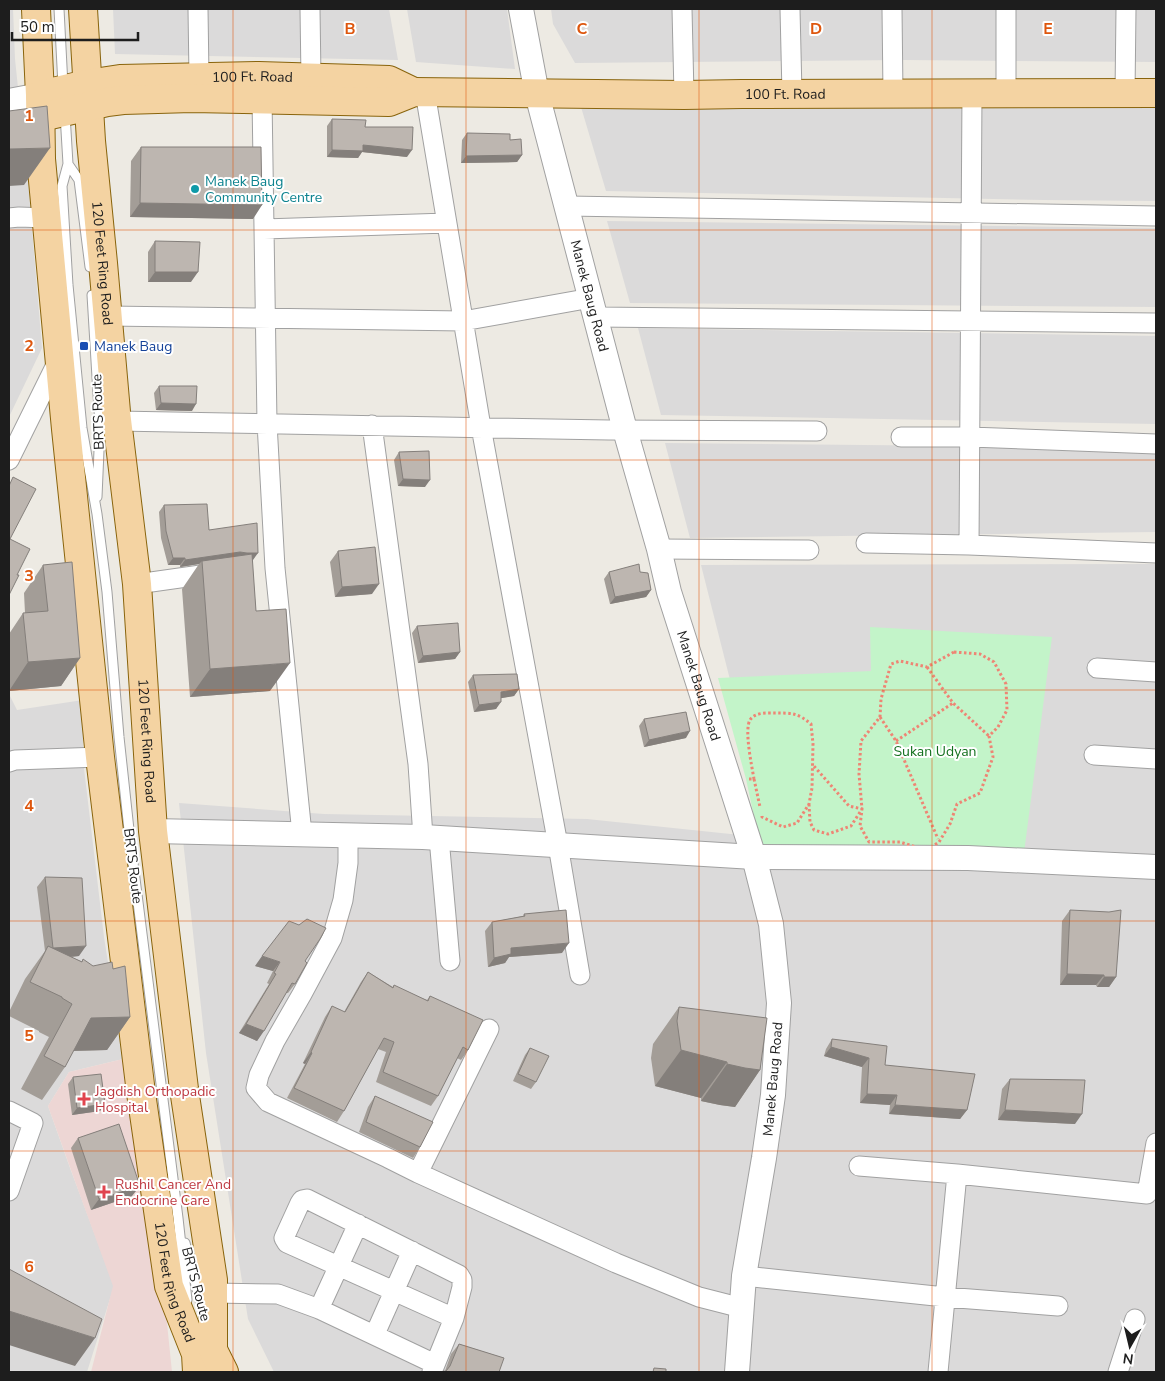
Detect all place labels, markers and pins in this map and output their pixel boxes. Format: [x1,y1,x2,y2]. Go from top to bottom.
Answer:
place label: Manek Baug Community Centre [205,172,322,207]
marker: Manek Baug Community Centre [189,183,201,195]
place label: Manek Baug [94,337,172,356]
marker: Manek Baug [78,340,90,352]
place label: Jagdish Orthopadic Hospital [94,1082,216,1117]
marker: Jagdish Orthopadic Hospital [77,1092,91,1106]
place label: Rushil Cancer And Endocrine Care [115,1175,231,1210]
marker: Rushil Cancer And Endocrine Care [97,1185,111,1199]

